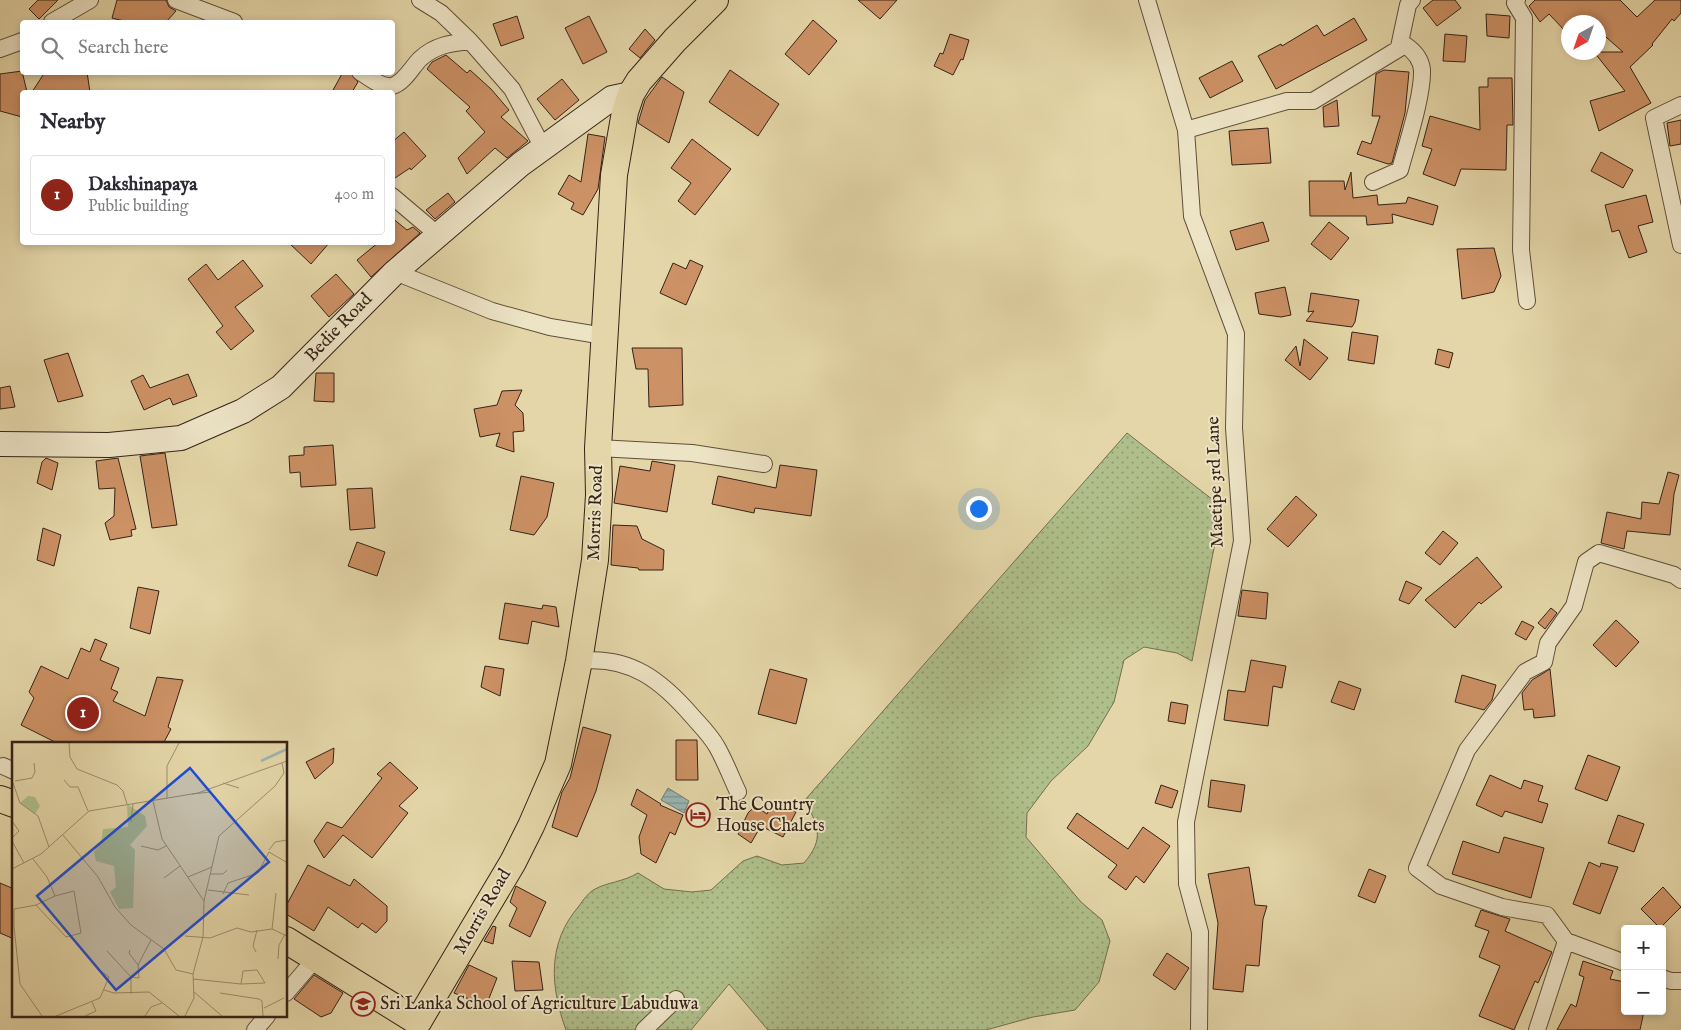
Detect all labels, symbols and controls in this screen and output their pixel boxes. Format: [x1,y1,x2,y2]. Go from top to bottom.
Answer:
north arrow [1561,15,1606,60]
search box [20,20,395,75]
icon: search [38,34,66,62]
text: Search here [78,36,169,60]
text: Nearby [40,109,105,136]
text: Dakshinapaya [88,173,198,197]
text: 1 [54,185,60,205]
text: 400 m [335,185,374,205]
text: Public building [88,197,188,217]
street label: Bedie Road [300,288,378,367]
street label: Maetipe 3rd Lane [1202,416,1230,548]
street label: Morris Road [583,465,609,561]
your location [966,496,992,522]
pin: 1 [67,694,99,732]
inset map [12,742,288,1018]
place label: The Country House Chalets [716,794,825,838]
hotel icon: The Country House Chalets [685,802,711,828]
street label: Morris Road [449,865,517,959]
map controls [1621,925,1666,1015]
button: + [1621,925,1666,970]
button: − [1621,970,1666,1015]
school or university icon: Sri Lanka School of Agriculture Labuduwa [350,991,376,1017]
place label: Sri Lanka School of Agriculture Labuduwa [380,993,699,1016]

